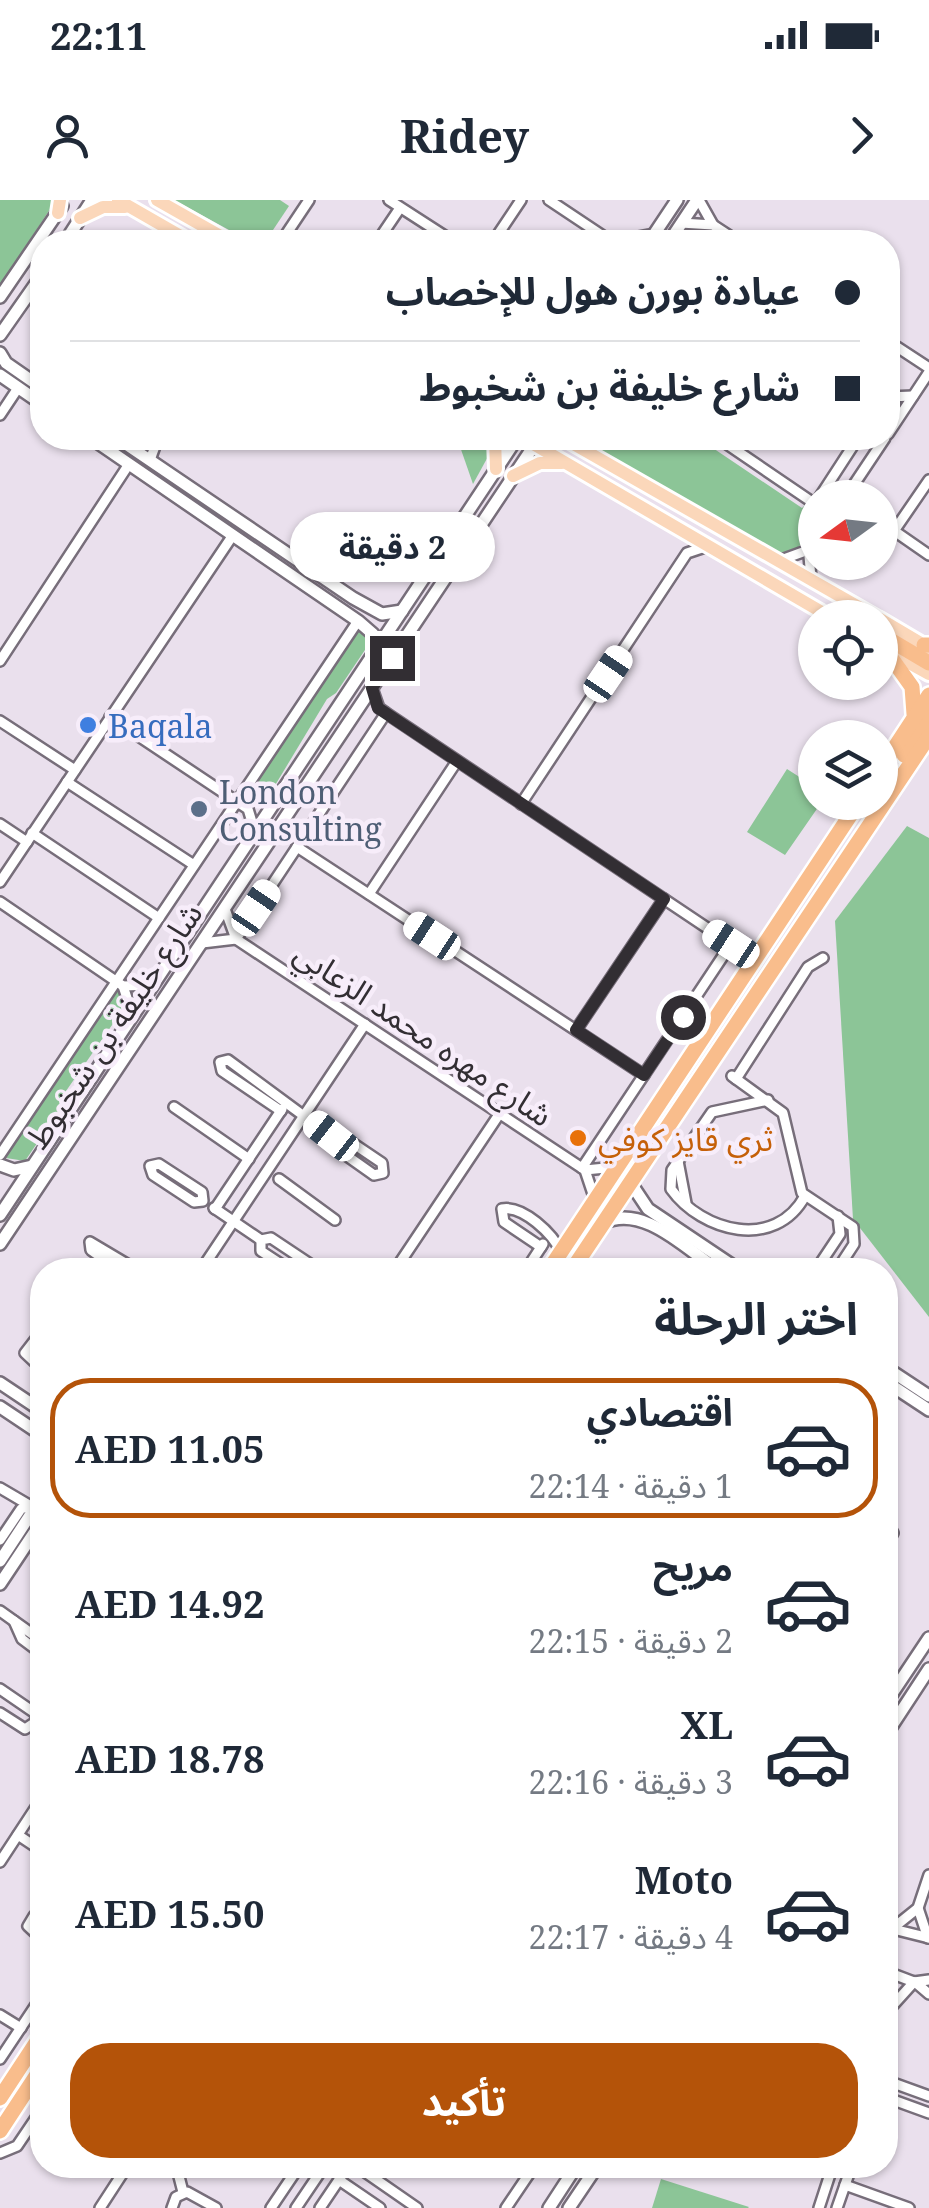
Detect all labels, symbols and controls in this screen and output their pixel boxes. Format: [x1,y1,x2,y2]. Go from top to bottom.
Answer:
text: 22:11 [50,9,147,61]
text: Ridey [400,105,529,166]
icon: person [40,108,95,163]
icon: forward [834,108,889,163]
text: عيادة بورن هول للإخصاب [386,264,800,316]
text: شارع خليفة بن شخبوط [419,360,800,412]
north arrow [798,480,898,580]
map controls [798,480,898,820]
callout: 2 دقيقة [290,513,494,583]
text: 2 دقيقة [339,525,446,568]
button: locate [798,600,898,700]
route end [370,636,415,681]
car [579,641,637,707]
place label: Baqala [108,704,213,747]
marker: Baqala [77,714,99,736]
button: layers [798,720,898,820]
place label: London Consulting [219,770,382,850]
marker: London Consulting [188,798,210,820]
car [227,875,285,941]
street label: شارع خليفة بن شخبوط [15,894,215,1159]
car [399,907,465,965]
car [698,915,764,973]
street label: شارع مهره محمد الزعابي [284,931,562,1139]
route start [661,995,706,1040]
car [298,1106,364,1166]
place label: ثري قايز كوفي [598,1117,773,1164]
marker: ثري قايز كوفي [567,1127,589,1149]
text: اختر الرحلة [654,1287,858,1348]
text: اقتصادي [587,1385,733,1437]
icon: car [763,1403,853,1493]
text: AED 11.05 [75,1422,265,1474]
text: 1 دقيقة · 22:14 [529,1464,733,1507]
text: مريح [653,1540,733,1592]
icon: car [763,1558,853,1648]
text: AED 14.92 [75,1577,265,1629]
text: 2 دقيقة · 22:15 [529,1619,733,1662]
text: XL [680,1698,733,1750]
icon: car [763,1713,853,1803]
text: AED 18.78 [75,1732,265,1784]
text: 3 دقيقة · 22:16 [529,1760,733,1803]
text: Moto [635,1853,733,1905]
icon: car [763,1868,853,1958]
text: AED 15.50 [75,1887,265,1939]
text: 4 دقيقة · 22:17 [529,1915,733,1958]
button: تأكيد [70,2043,858,2158]

